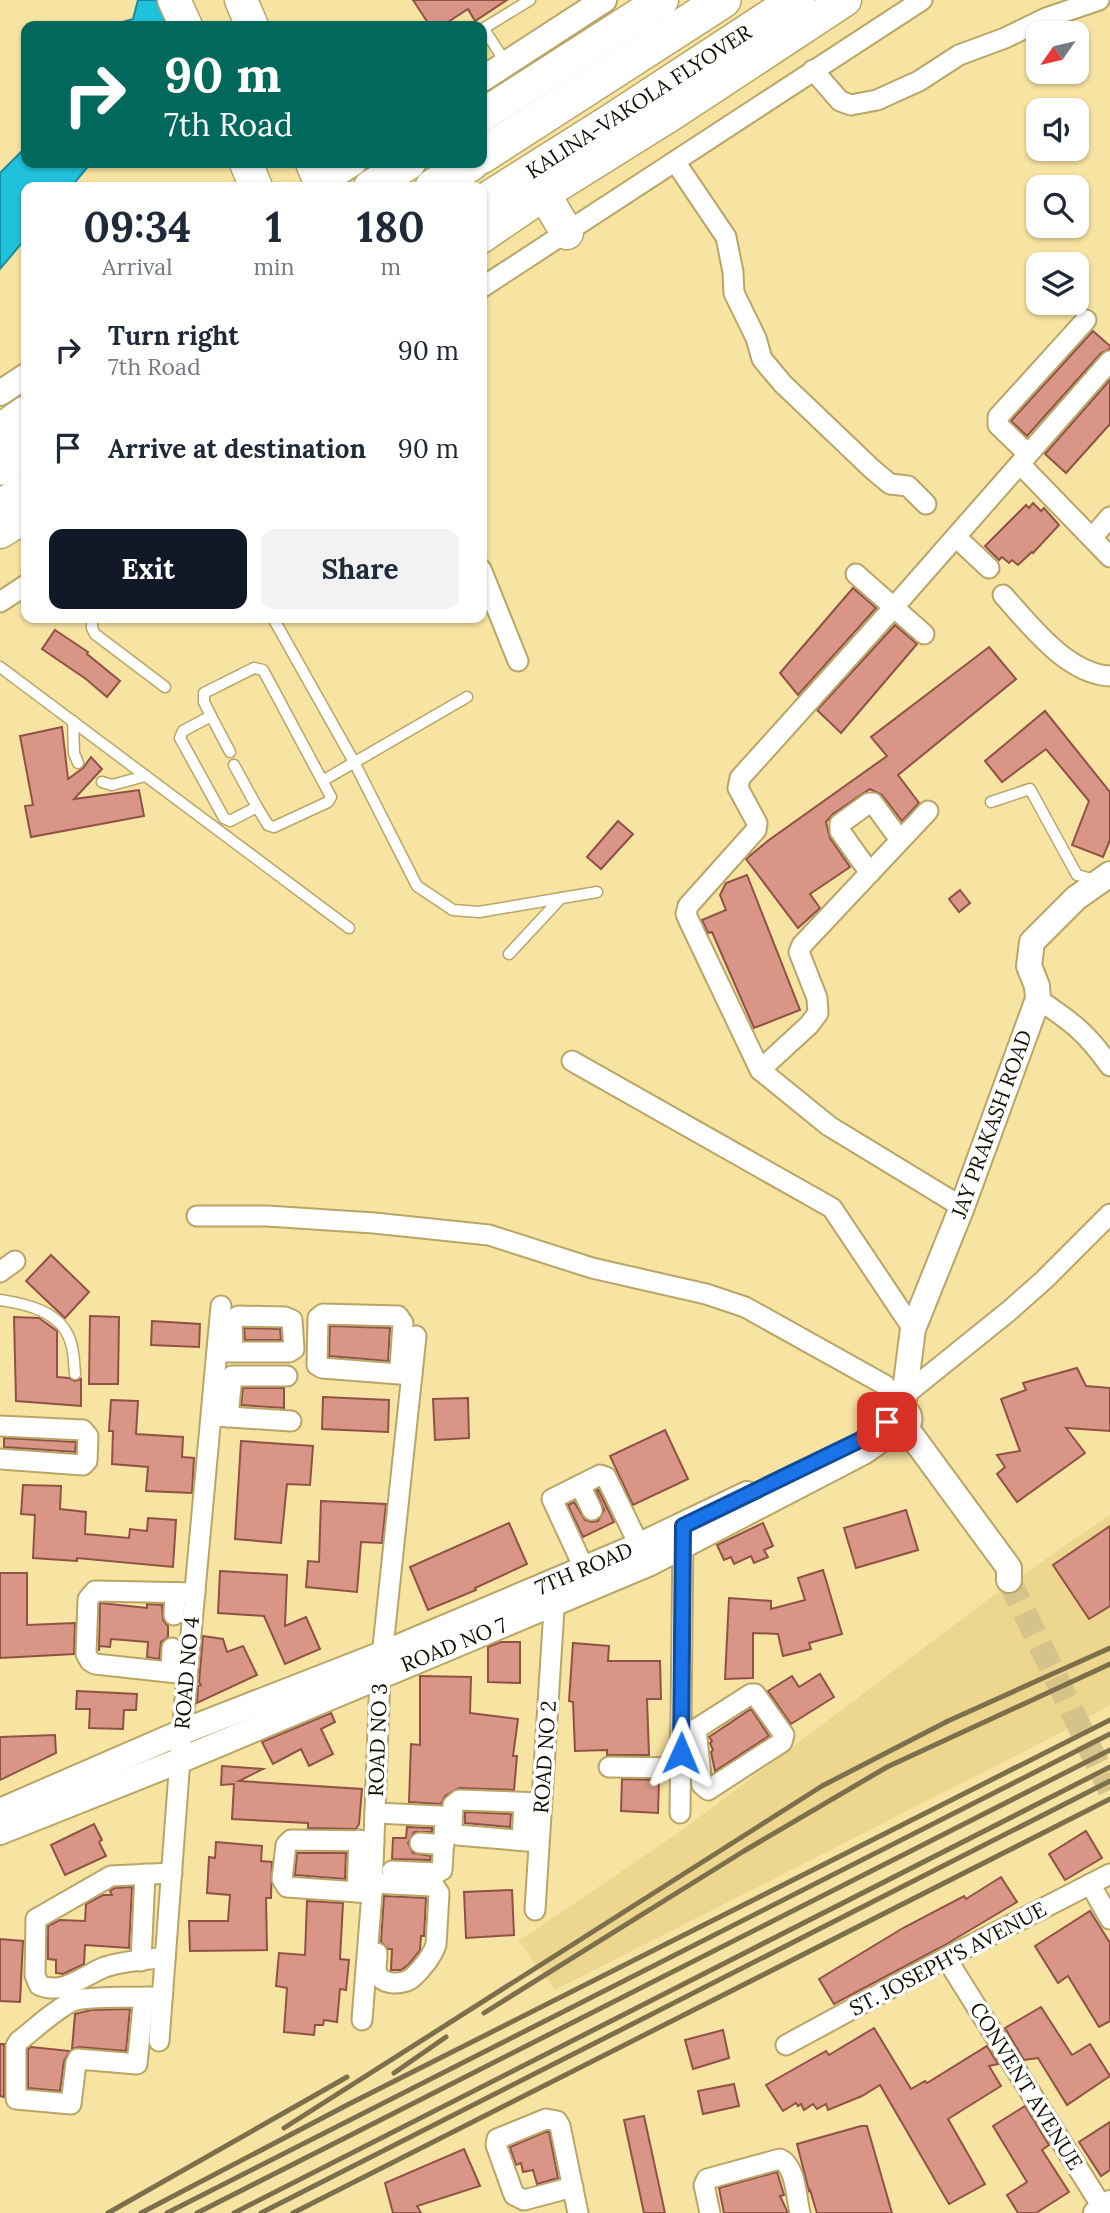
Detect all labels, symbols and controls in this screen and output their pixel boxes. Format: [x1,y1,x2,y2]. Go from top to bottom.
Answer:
street label: KALINA-VAKOLA FLYOVER [521,18,757,185]
north arrow [1026,21,1088,84]
map controls [1026,21,1089,315]
text: 90 m [164,43,281,105]
icon: right [49,49,140,140]
button: sound [1026,98,1089,161]
text: 7th Road [164,104,293,145]
button: search [1026,175,1089,238]
text: 09:34 [83,200,191,254]
text: 1 [266,200,283,254]
text: 180 [357,200,425,254]
text: Arrival [102,252,172,281]
text: min [254,252,295,281]
text: m [380,252,401,281]
button: layers [1026,252,1089,315]
text: Turn right [108,319,239,352]
icon: right [49,331,87,369]
text: 90 m [398,334,459,367]
text: 7th Road [108,352,201,381]
icon: arrive [49,429,87,467]
text: Arrive at destination [108,432,366,465]
text: 90 m [398,432,459,465]
button: Exit [49,529,247,609]
button: Share [261,529,459,609]
street label: JAY PRAKASH ROAD [945,1026,1038,1222]
pin [857,1392,917,1452]
icon: arrive [868,1403,906,1441]
street label: 7TH ROAD [531,1536,637,1601]
street label: ROAD NO 7 [397,1611,511,1678]
street label: ROAD NO 4 [168,1615,205,1731]
street label: ROAD NO 3 [362,1683,393,1797]
street label: ROAD NO 2 [527,1700,562,1814]
position arrow [644,1716,718,1790]
street label: ST. JOSEPH'S AVENUE [845,1895,1051,2022]
street label: CONVENT AVENUE [964,1997,1089,2175]

